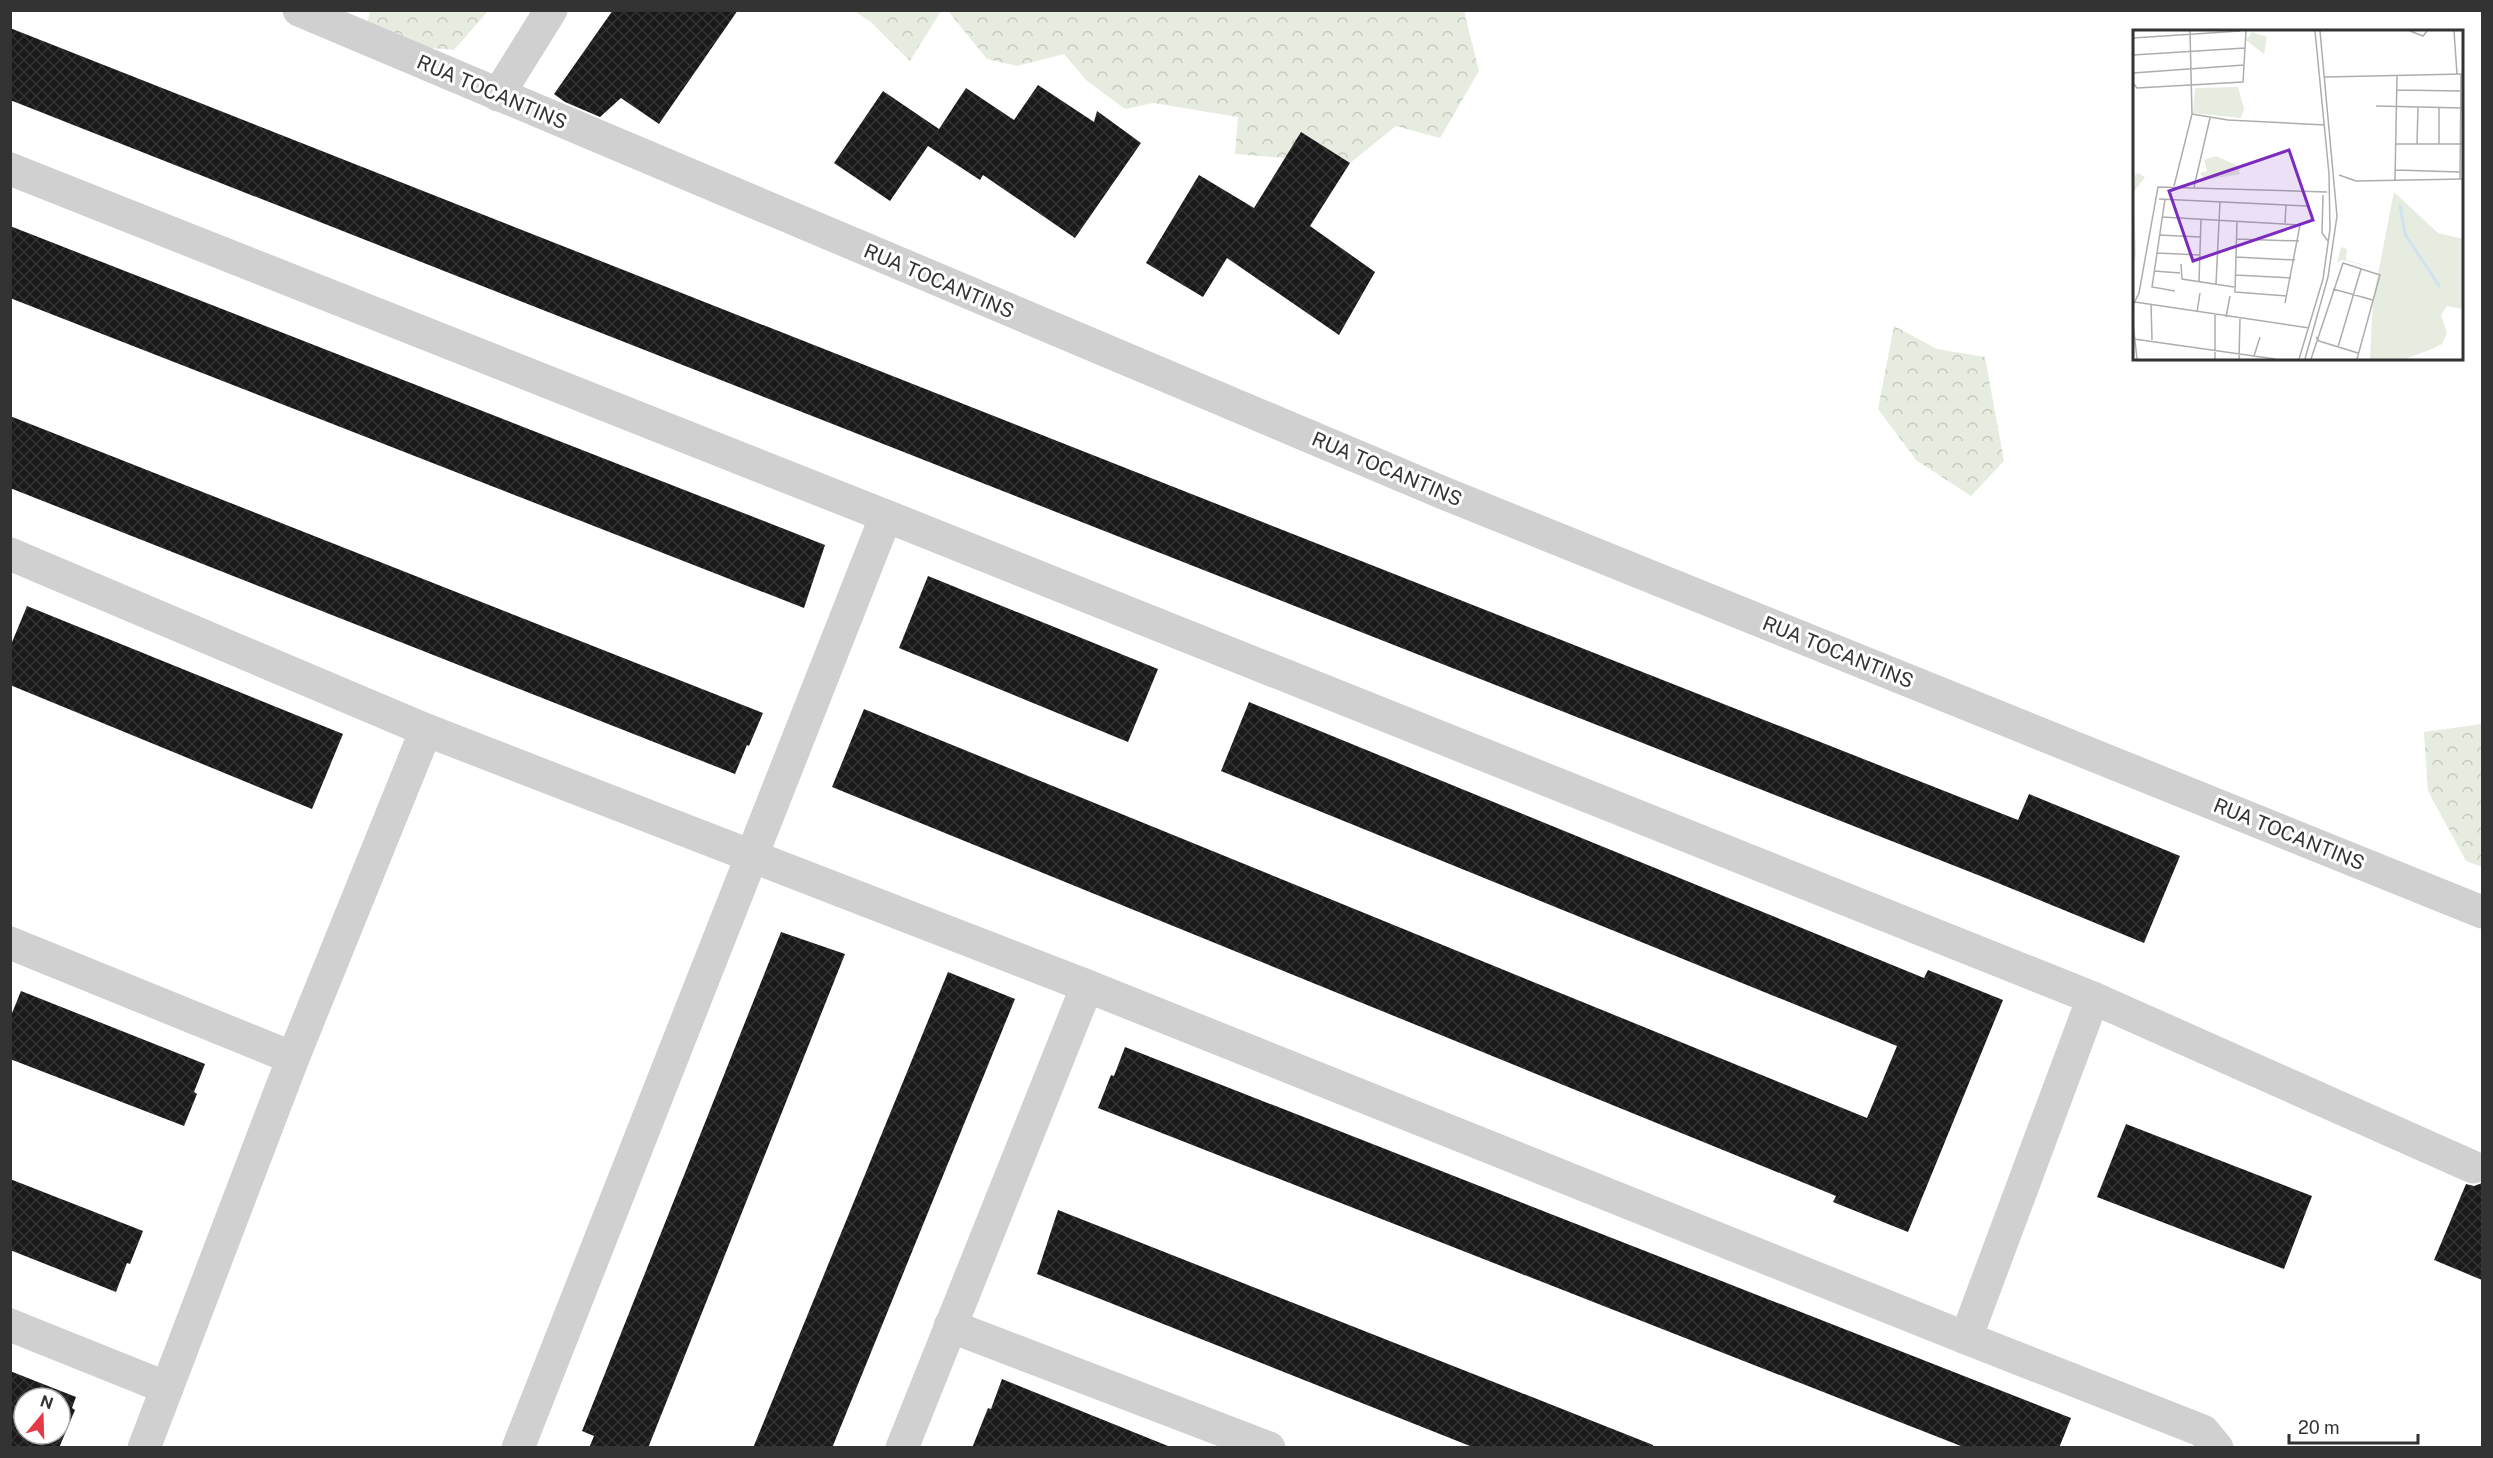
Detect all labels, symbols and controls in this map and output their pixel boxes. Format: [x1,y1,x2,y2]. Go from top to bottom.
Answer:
inset map [2133,30,2463,360]
street label: RUA TOCANTINS [413,50,571,134]
street label: RUA TOCANTINS [860,239,1018,323]
street label: RUA TOCANTINS [1308,427,1466,511]
street label: RUA TOCANTINS [1759,611,1917,693]
street label: RUA TOCANTINS [2210,793,2368,875]
north arrow [12,1386,72,1446]
text: N [38,1391,56,1413]
scale bar [2289,1407,2418,1445]
text: 20 m [2298,1417,2340,1438]

